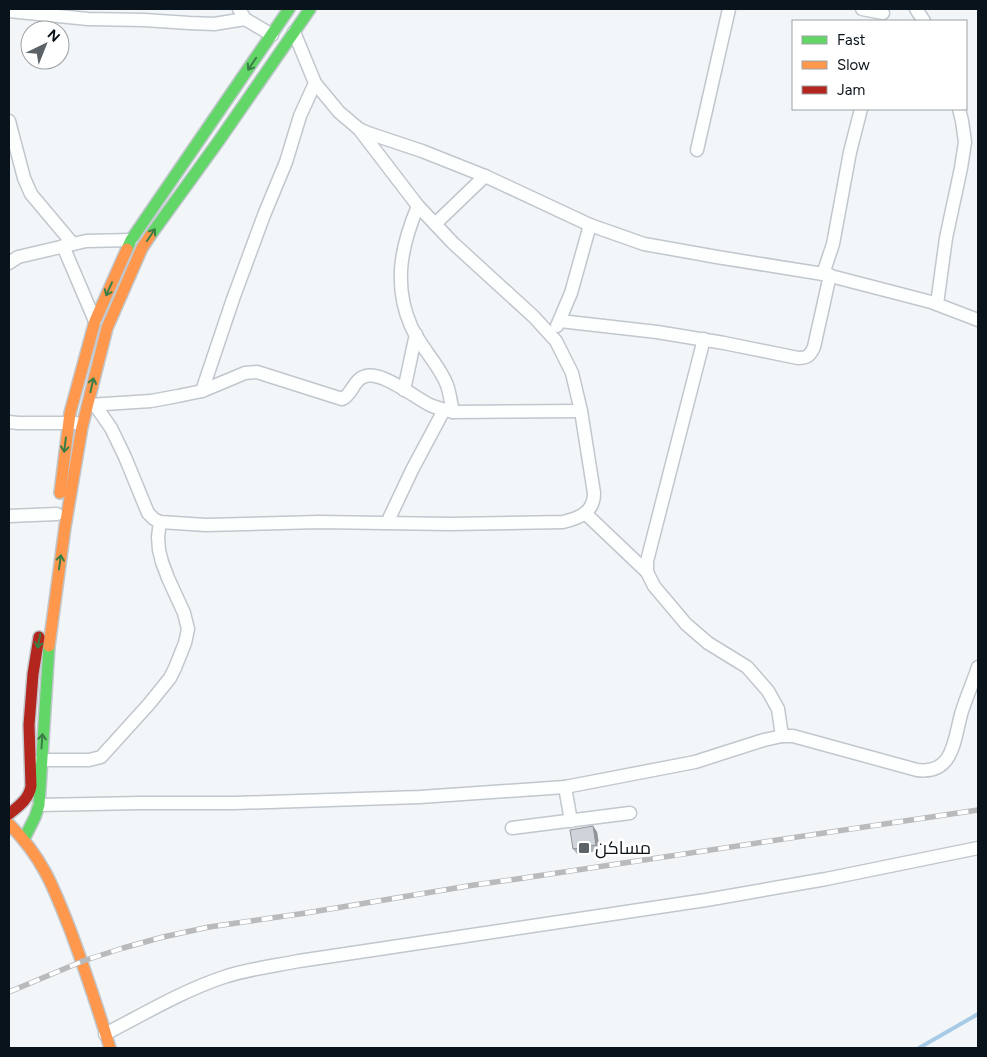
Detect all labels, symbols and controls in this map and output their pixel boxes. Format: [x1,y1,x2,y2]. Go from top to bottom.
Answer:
north arrow [20,20,70,70]
legend [792,20,967,110]
text: N [44,26,63,46]
text: Fast [837,31,866,49]
text: Slow [837,56,870,74]
one-way arrow [247,57,257,71]
text: Jam [837,81,865,99]
one-way arrow [146,228,156,242]
one-way arrow [104,281,114,296]
one-way arrow [88,378,97,394]
one-way arrow [60,437,70,453]
one-way arrow [55,555,65,571]
one-way arrow [33,632,43,648]
one-way arrow [38,734,47,750]
place label: مساكن [595,837,651,859]
marker: مساكن [577,841,591,855]

